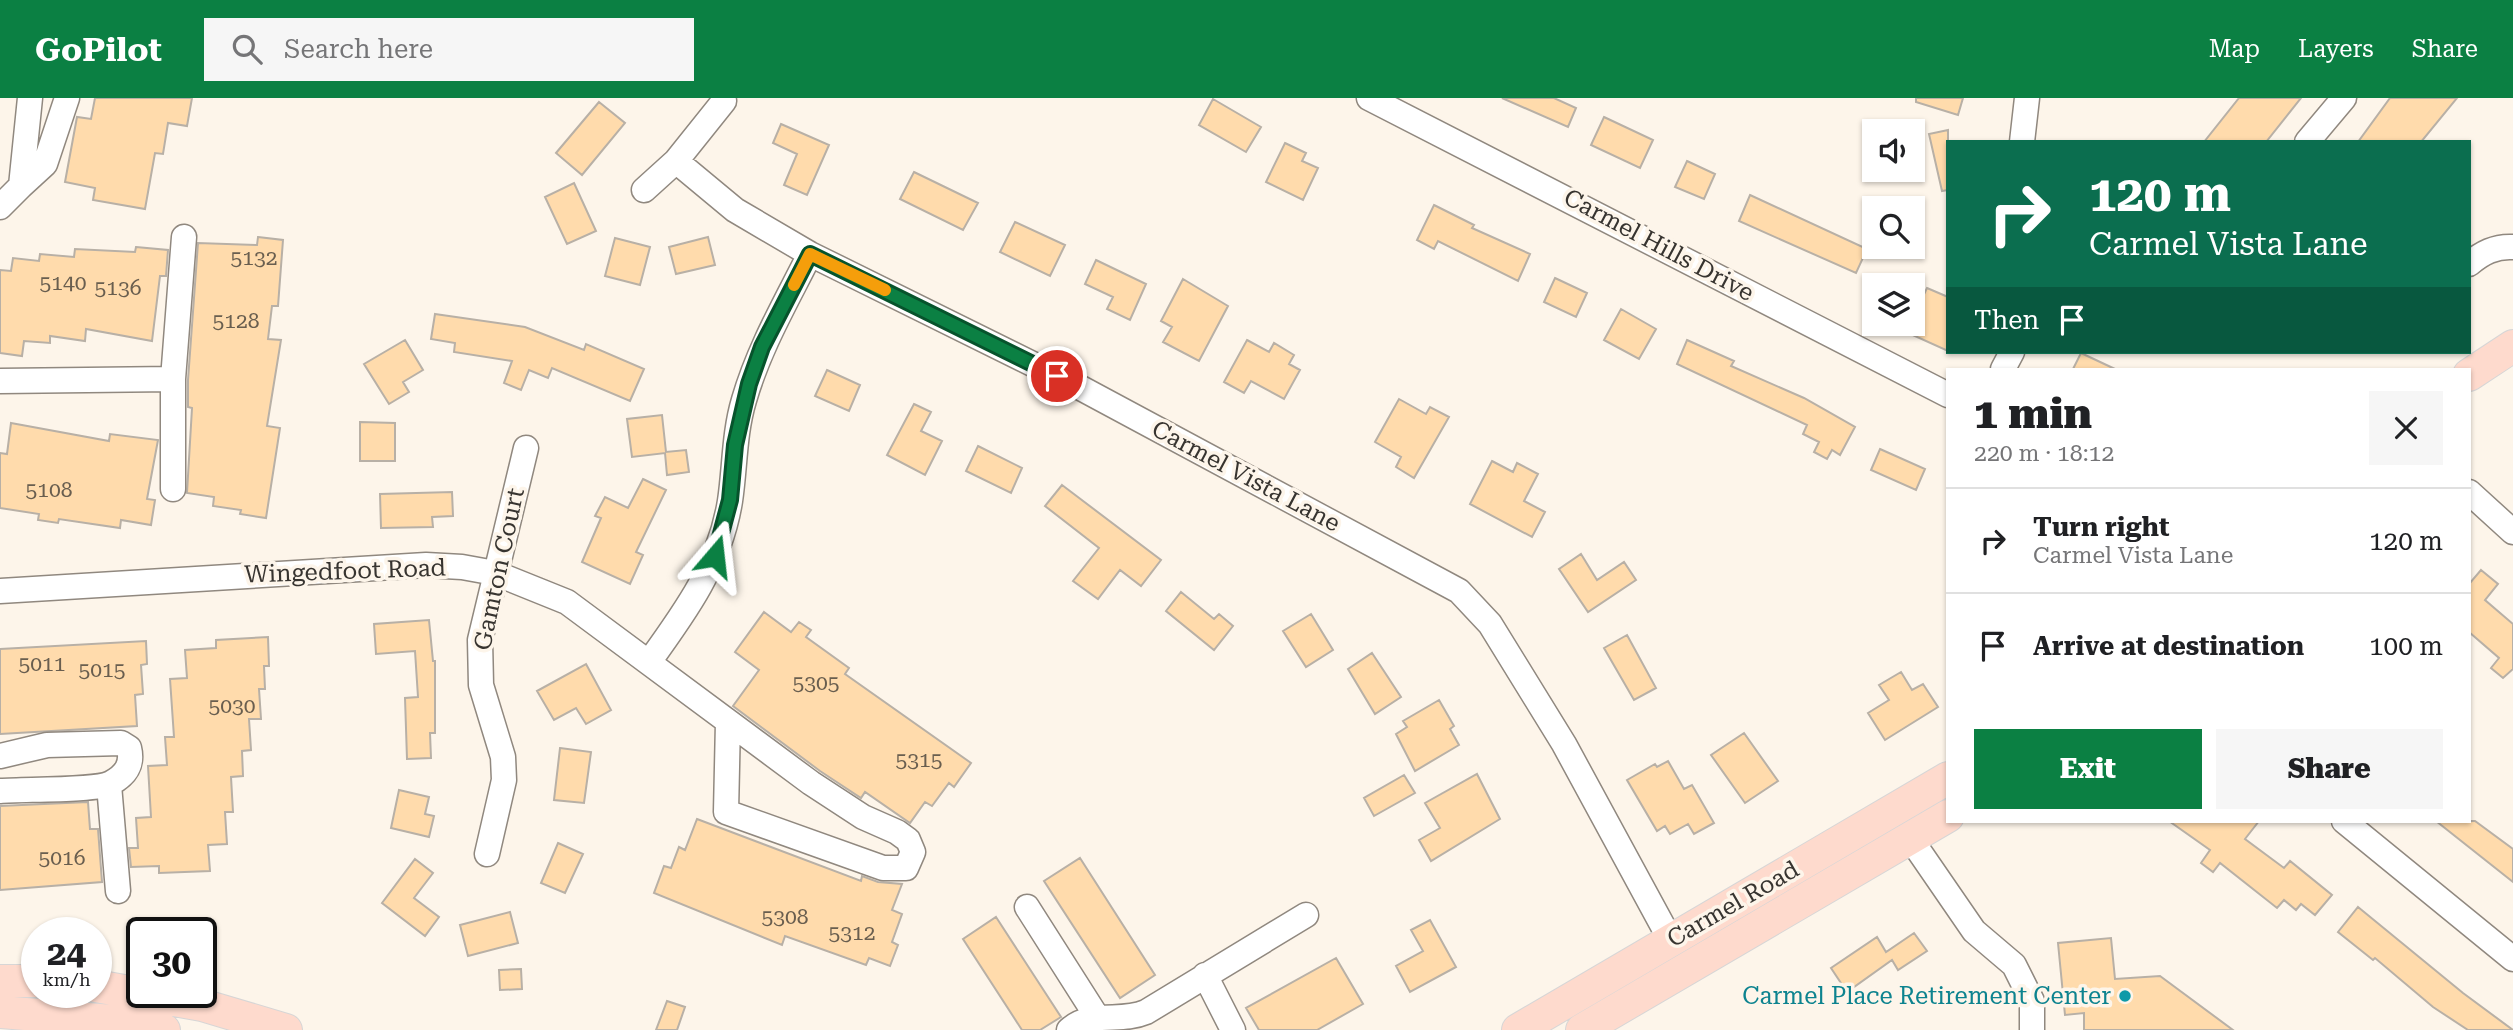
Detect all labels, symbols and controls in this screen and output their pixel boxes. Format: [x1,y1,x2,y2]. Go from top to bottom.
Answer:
search box [204,18,694,81]
text: GoPilot [35,30,162,69]
icon: search [228,30,266,68]
text: Search here [284,34,433,64]
text: Map [2209,35,2260,63]
text: Layers [2298,35,2374,63]
text: Share [2412,35,2478,63]
map controls [1862,119,1925,336]
button: sound [1862,119,1925,182]
text: 120 m [2089,166,2231,223]
icon: right [1974,168,2065,259]
street label: Carmel Hills Drive [1559,183,1759,307]
button: search [1862,196,1925,259]
text: Carmel Vista Lane [2089,225,2368,263]
house number: 5132 [230,246,278,270]
house number: 5140 [39,271,87,295]
button: layers [1862,273,1925,336]
house number: 5136 [94,276,142,300]
icon: arrive [2053,301,2091,339]
text: Then [1974,305,2039,335]
house number: 5128 [212,309,260,333]
pin [1027,346,1087,406]
icon: arrive [1038,357,1076,395]
text: 1 min [1974,389,2092,438]
button: close [2369,391,2443,465]
street label: Carmel Vista Lane [1147,415,1345,537]
text: 220 m · 18:12 [1974,440,2114,467]
house number: 5108 [25,478,73,502]
street label: Gamton Court [468,485,530,653]
text: Turn right [2033,512,2169,542]
position arrow [678,519,752,593]
icon: right [1974,522,2012,560]
text: 120 m [2369,526,2443,556]
text: Carmel Vista Lane [2033,542,2233,569]
street label: Wingedfoot Road [244,553,446,589]
icon: arrive [1974,627,2012,665]
text: Arrive at destination [2033,631,2304,661]
text: 100 m [2369,631,2443,661]
house number: 5011 [18,652,66,676]
house number: 5015 [78,658,126,682]
house number: 5305 [792,671,840,695]
house number: 5030 [208,694,256,718]
button: Exit [1974,729,2202,809]
button: Share [2216,729,2443,809]
house number: 5315 [895,748,943,772]
house number: 5016 [38,846,86,870]
street label: Carmel Road [1662,855,1804,953]
house number: 5308 [761,905,809,929]
speed limit sign: 30 [126,917,217,1008]
house number: 5312 [828,921,876,945]
text: 24 [47,933,86,974]
text: km/h [42,969,91,990]
place label: Carmel Place Retirement Center [1742,982,2111,1010]
marker: Carmel Place Retirement Center [2117,988,2133,1004]

